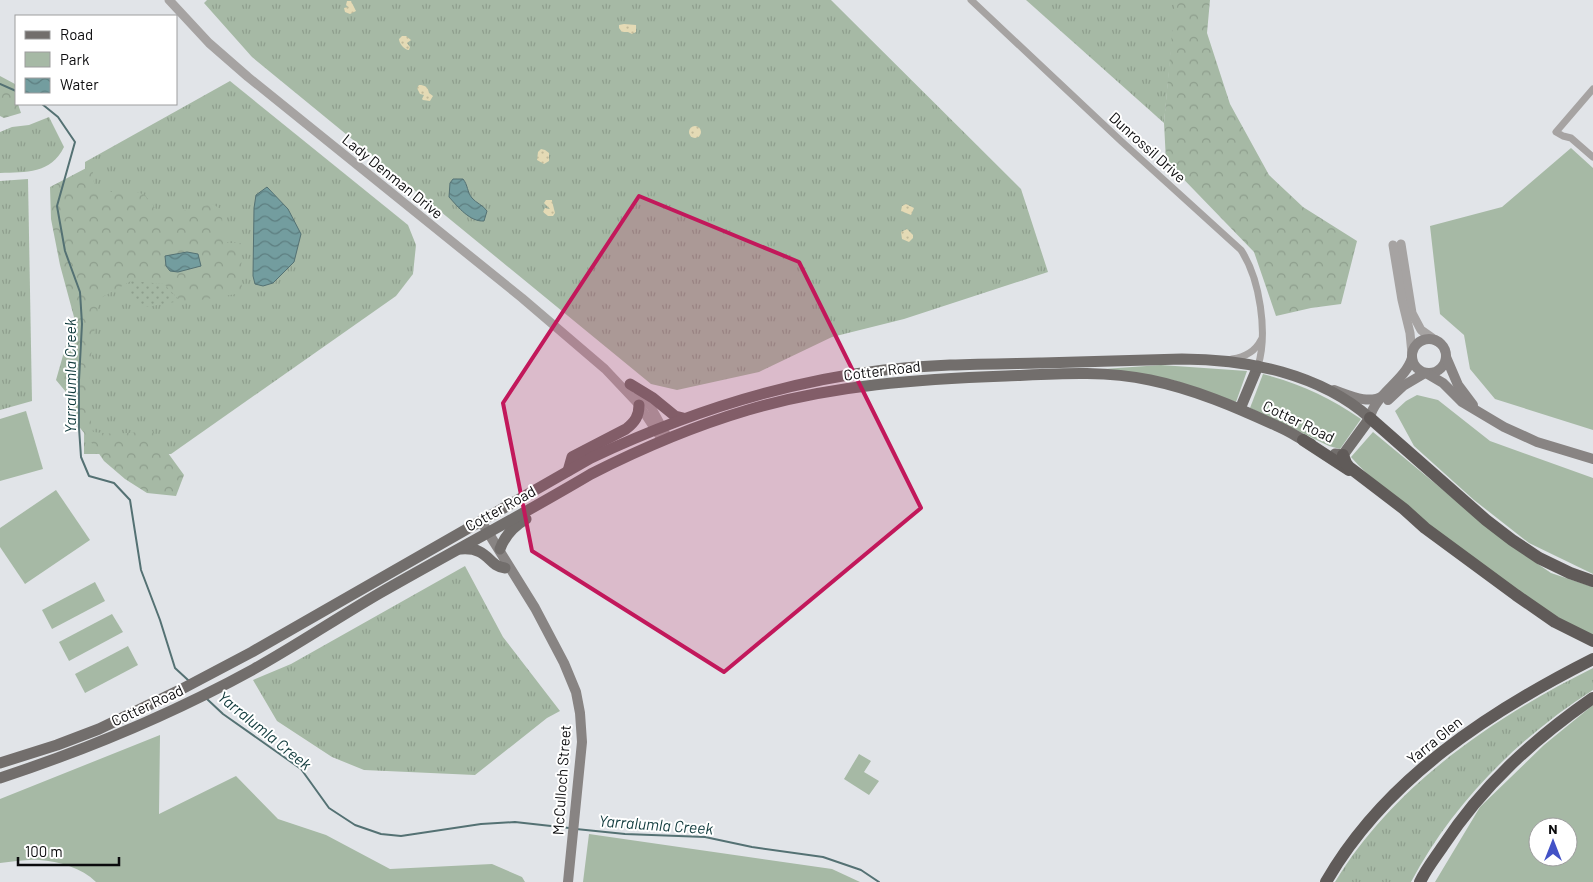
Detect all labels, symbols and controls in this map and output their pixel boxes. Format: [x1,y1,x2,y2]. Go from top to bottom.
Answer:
legend [15,15,178,105]
text: Road [60,25,93,43]
text: Park [60,50,90,68]
text: Water [60,75,99,93]
street label: Dunrossil Drive [1106,108,1190,186]
street label: Lady Denman Drive [339,130,447,222]
water label: Yarralumla Creek [60,318,79,433]
street label: Cotter Road [842,356,922,384]
street label: Cotter Road [1260,396,1338,446]
street label: Cotter Road [462,481,538,535]
street label: Cotter Road [108,680,186,730]
water label: Yarralumla Creek [214,686,316,774]
street label: Yarra Glen [1403,712,1465,768]
street label: McCulloch Street [548,724,574,836]
water label: Yarralumla Creek [598,811,714,838]
north arrow [1528,817,1578,867]
text: N [1548,820,1558,837]
scale bar [18,834,119,866]
text: 100 m [25,842,63,860]

